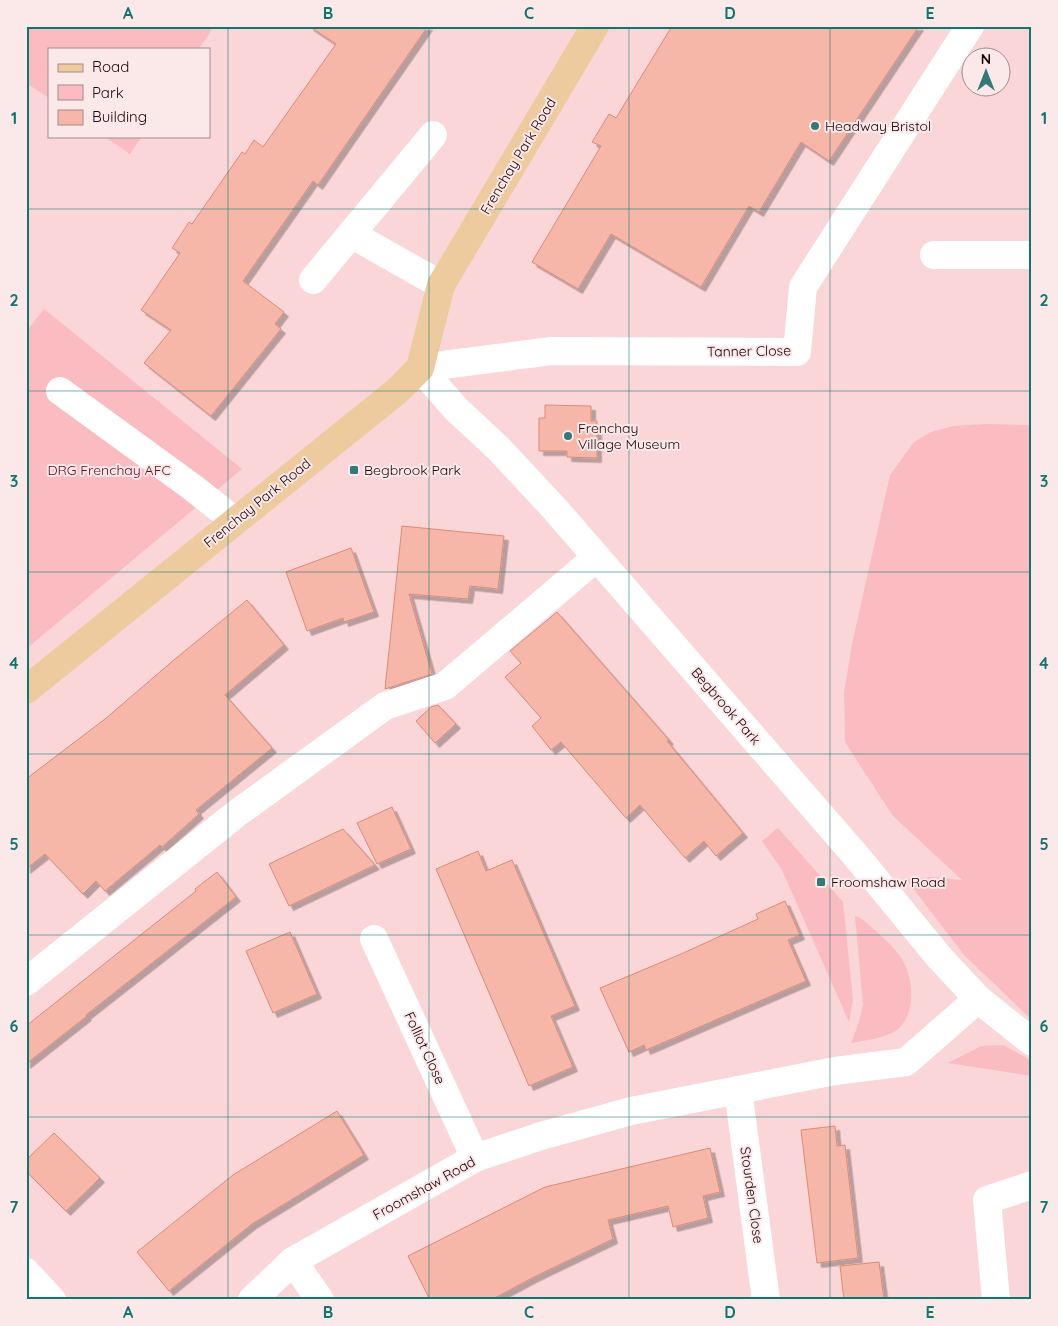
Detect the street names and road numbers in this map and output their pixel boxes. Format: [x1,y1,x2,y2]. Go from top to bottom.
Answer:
street label: Frenchay Park Road [476,95,560,217]
street label: Tanner Close [707,341,791,361]
street label: Frenchay Park Road [200,454,314,552]
street label: Begbrook Park [687,663,765,749]
street label: Folliot Close [400,1009,450,1087]
street label: Stourden Close [736,1145,768,1245]
street label: Froomshaw Road [370,1152,478,1224]

